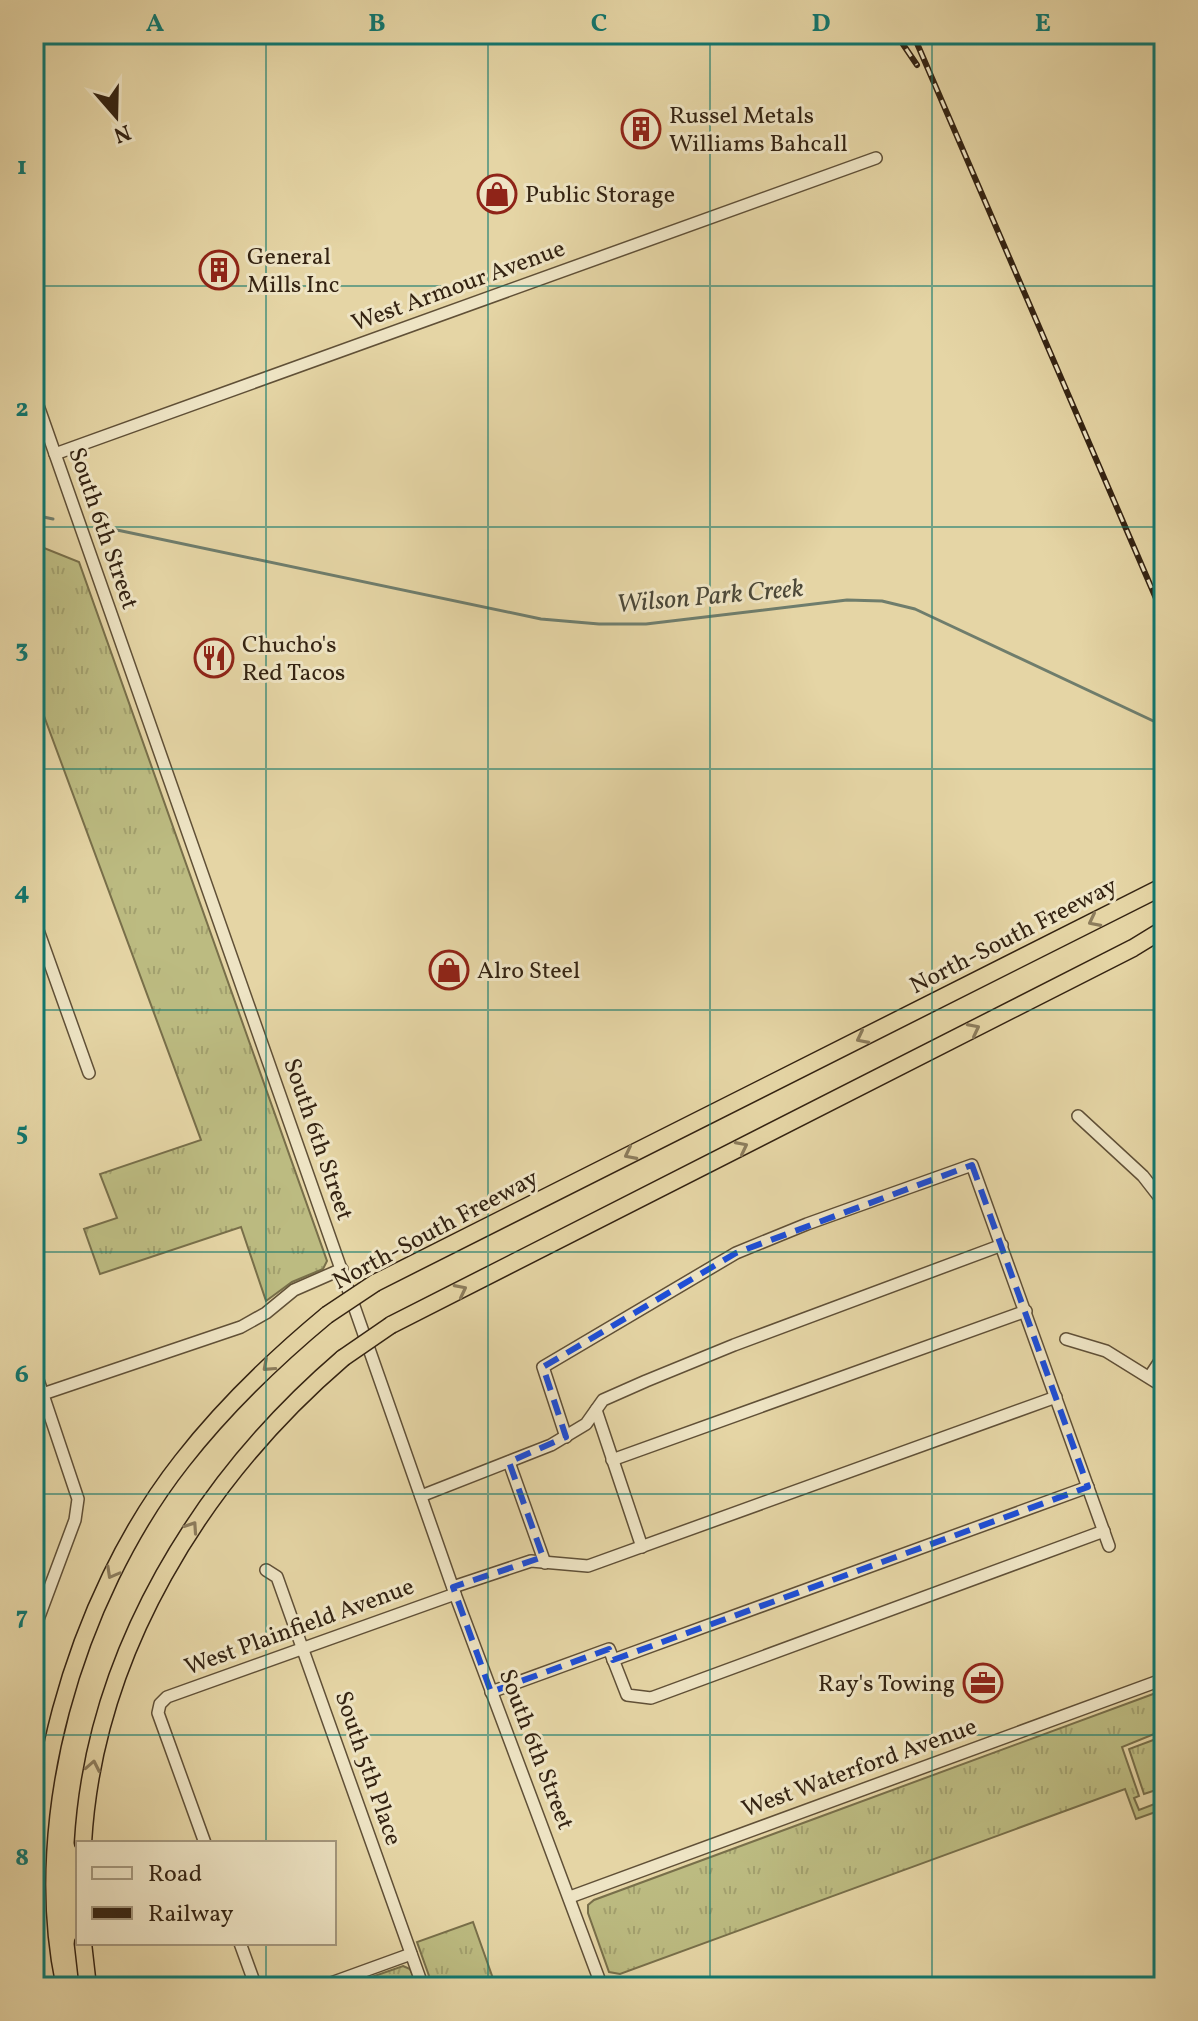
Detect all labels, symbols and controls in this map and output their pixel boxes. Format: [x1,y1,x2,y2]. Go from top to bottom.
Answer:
text: A [146,6,165,42]
text: B [368,6,386,42]
text: C [591,6,607,42]
text: D [811,6,831,42]
text: E [1035,6,1051,42]
north arrow [76,76,156,156]
place label: Russel Metals Williams Bahcall [669,100,848,162]
building icon: Russel Metals Williams Bahcall [620,108,662,150]
text: N [109,115,135,150]
text: 1 [17,149,27,185]
shop icon: Public Storage [476,173,518,215]
place label: Public Storage [525,179,675,213]
street label: West Armour Avenue [347,232,570,341]
place label: General Mills Inc [247,241,340,303]
building icon: General Mills Inc [198,249,240,291]
text: 2 [15,391,29,427]
street label: South 6th Street [58,443,146,614]
water label: Wilson Park Creek [615,571,805,623]
place label: Chucho's Red Tacos [242,629,345,691]
text: 3 [15,632,29,668]
restaurant icon: Chucho's Red Tacos [193,637,235,679]
street label: North-South Freeway [904,870,1123,1004]
text: 4 [14,874,30,910]
one-way arrow [1088,911,1103,926]
shop icon: Alro Steel [428,949,470,991]
place label: Alro Steel [477,955,580,989]
one-way arrow [966,1023,981,1038]
one-way arrow [856,1028,871,1043]
street label: South 6th Street [273,1054,361,1225]
text: 5 [16,1115,28,1151]
one-way arrow [734,1141,749,1156]
one-way arrow [623,1145,638,1160]
street label: North-South Freeway [327,1162,545,1299]
one-way arrow [452,1284,467,1299]
one-way arrow [262,1356,277,1370]
text: 6 [15,1357,29,1393]
one-way arrow [182,1522,197,1536]
one-way arrow [106,1564,122,1578]
street label: West Plainfield Avenue [180,1571,419,1685]
text: 7 [16,1599,28,1635]
office icon: Ray's Towing [962,1662,1004,1704]
street label: South 6th Street [489,1664,581,1835]
place label: Ray's Towing [818,1668,955,1702]
street label: South 5th Place [325,1687,409,1850]
street label: West Waterford Avenue [737,1711,982,1827]
one-way arrow [84,1759,101,1773]
text: 8 [15,1840,29,1876]
legend [76,1841,336,1945]
text: Road [148,1858,202,1892]
text: Railway [148,1898,234,1932]

